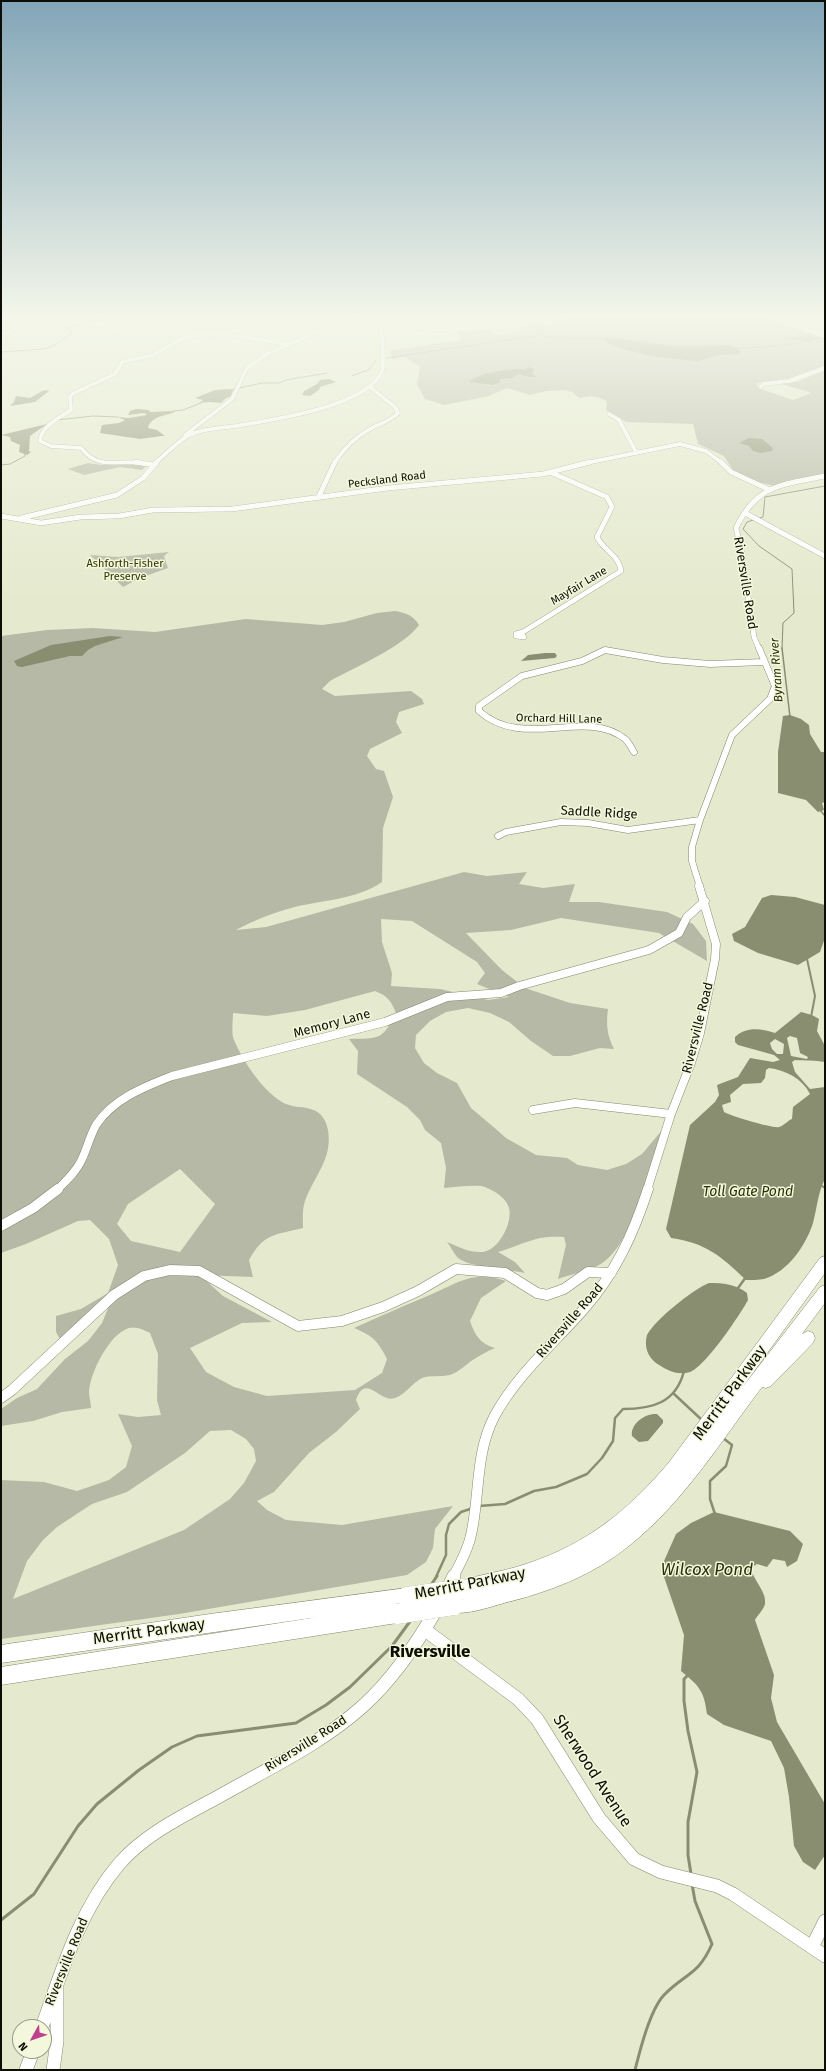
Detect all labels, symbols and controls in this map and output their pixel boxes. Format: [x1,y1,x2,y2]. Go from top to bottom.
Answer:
street label: Pecksland Road [347,469,427,491]
street label: Riversville Road [730,535,760,631]
park label: Ashforth-Fisher Preserve [87,557,163,583]
street label: Mayfair Lane [548,564,610,608]
water label: Byram River [768,637,786,703]
street label: Orchard Hill Lane [516,712,602,726]
street label: Saddle Ridge [560,803,638,823]
street label: Riversville Road [679,981,717,1075]
street label: Memory Lane [292,1006,372,1042]
water label: Toll Gate Pond [703,1184,793,1200]
street label: Riversville Road [533,1281,607,1361]
street label: Merritt Parkway [689,1342,771,1444]
water label: Wilcox Pond [661,1560,753,1580]
street label: Merritt Parkway [413,1564,527,1604]
street label: Merritt Parkway [92,1615,206,1649]
district label: Riversville [390,1642,470,1662]
street label: Sherwood Avenue [549,1711,635,1831]
street label: Riversville Road [262,1713,350,1775]
street label: Riversville Road [42,1916,92,2008]
north arrow [12,2019,52,2059]
text: N [16,2039,31,2053]

